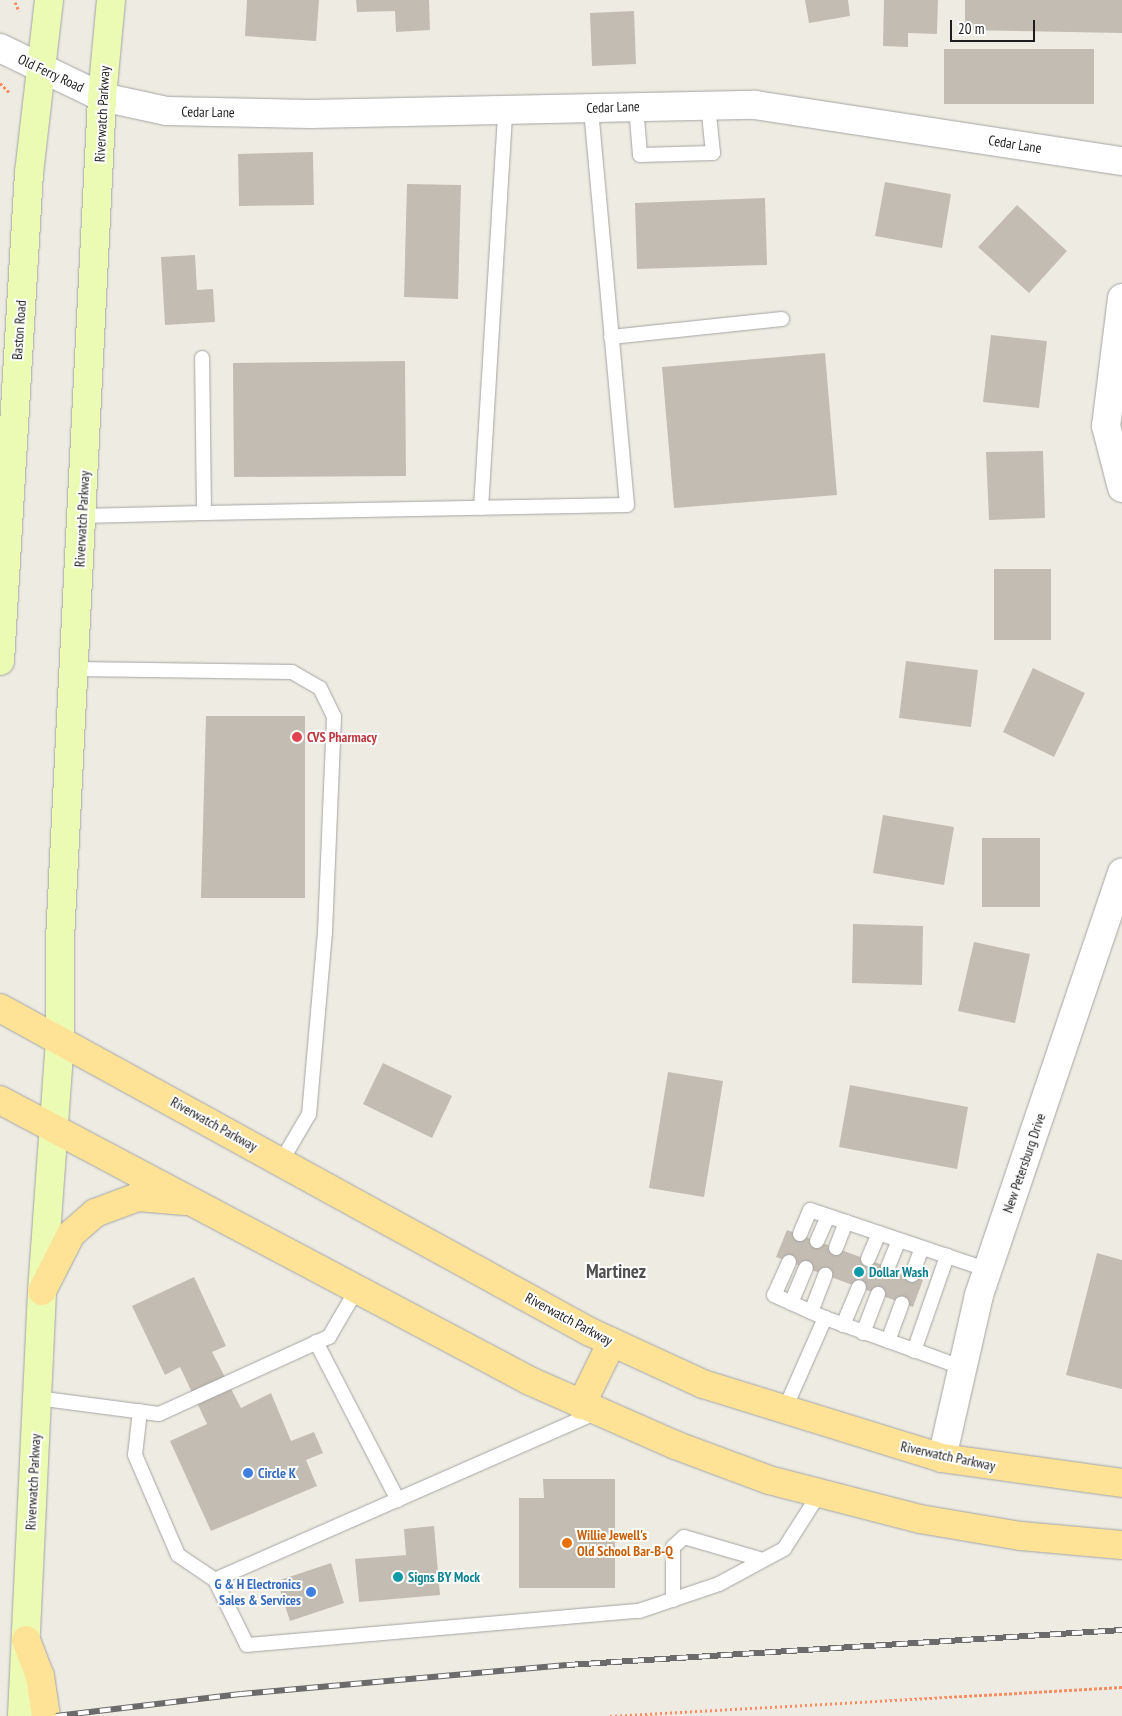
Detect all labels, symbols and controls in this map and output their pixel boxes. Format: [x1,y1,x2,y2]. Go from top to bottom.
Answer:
scale bar [952,10,1037,42]
text: 20 m [958,19,984,38]
street label: Old Ferry Road [15,50,87,96]
street label: Riverwatch Parkway [91,65,113,163]
street label: Cedar Lane [586,98,640,116]
street label: Cedar Lane [181,103,235,121]
street label: Cedar Lane [987,132,1043,156]
street label: Baston Road [9,300,29,360]
street label: Riverwatch Parkway [71,470,93,568]
place label: CVS Pharmacy [307,729,377,745]
marker: CVS Pharmacy [291,731,303,743]
street label: Riverwatch Parkway [168,1093,260,1155]
street label: New Petersburg Drive [999,1111,1049,1215]
district label: Martinez [586,1261,646,1283]
place label: Dollar Wash [869,1264,929,1280]
marker: Dollar Wash [853,1266,865,1278]
street label: Riverwatch Parkway [522,1289,616,1349]
street label: Riverwatch Parkway [22,1433,44,1531]
street label: Riverwatch Parkway [899,1438,997,1474]
place label: Circle K [258,1465,296,1481]
marker: Circle K [242,1467,254,1479]
place label: Willie Jewell's Old School Bar-B-Q [577,1527,673,1560]
marker: Willie Jewell's Old School Bar-B-Q [561,1537,573,1549]
place label: Signs BY Mock [408,1569,480,1585]
marker: Signs BY Mock [392,1571,404,1583]
place label: G & H Electronics Sales & Services [215,1576,301,1608]
marker: G & H Electronics Sales & Services [305,1586,317,1598]

